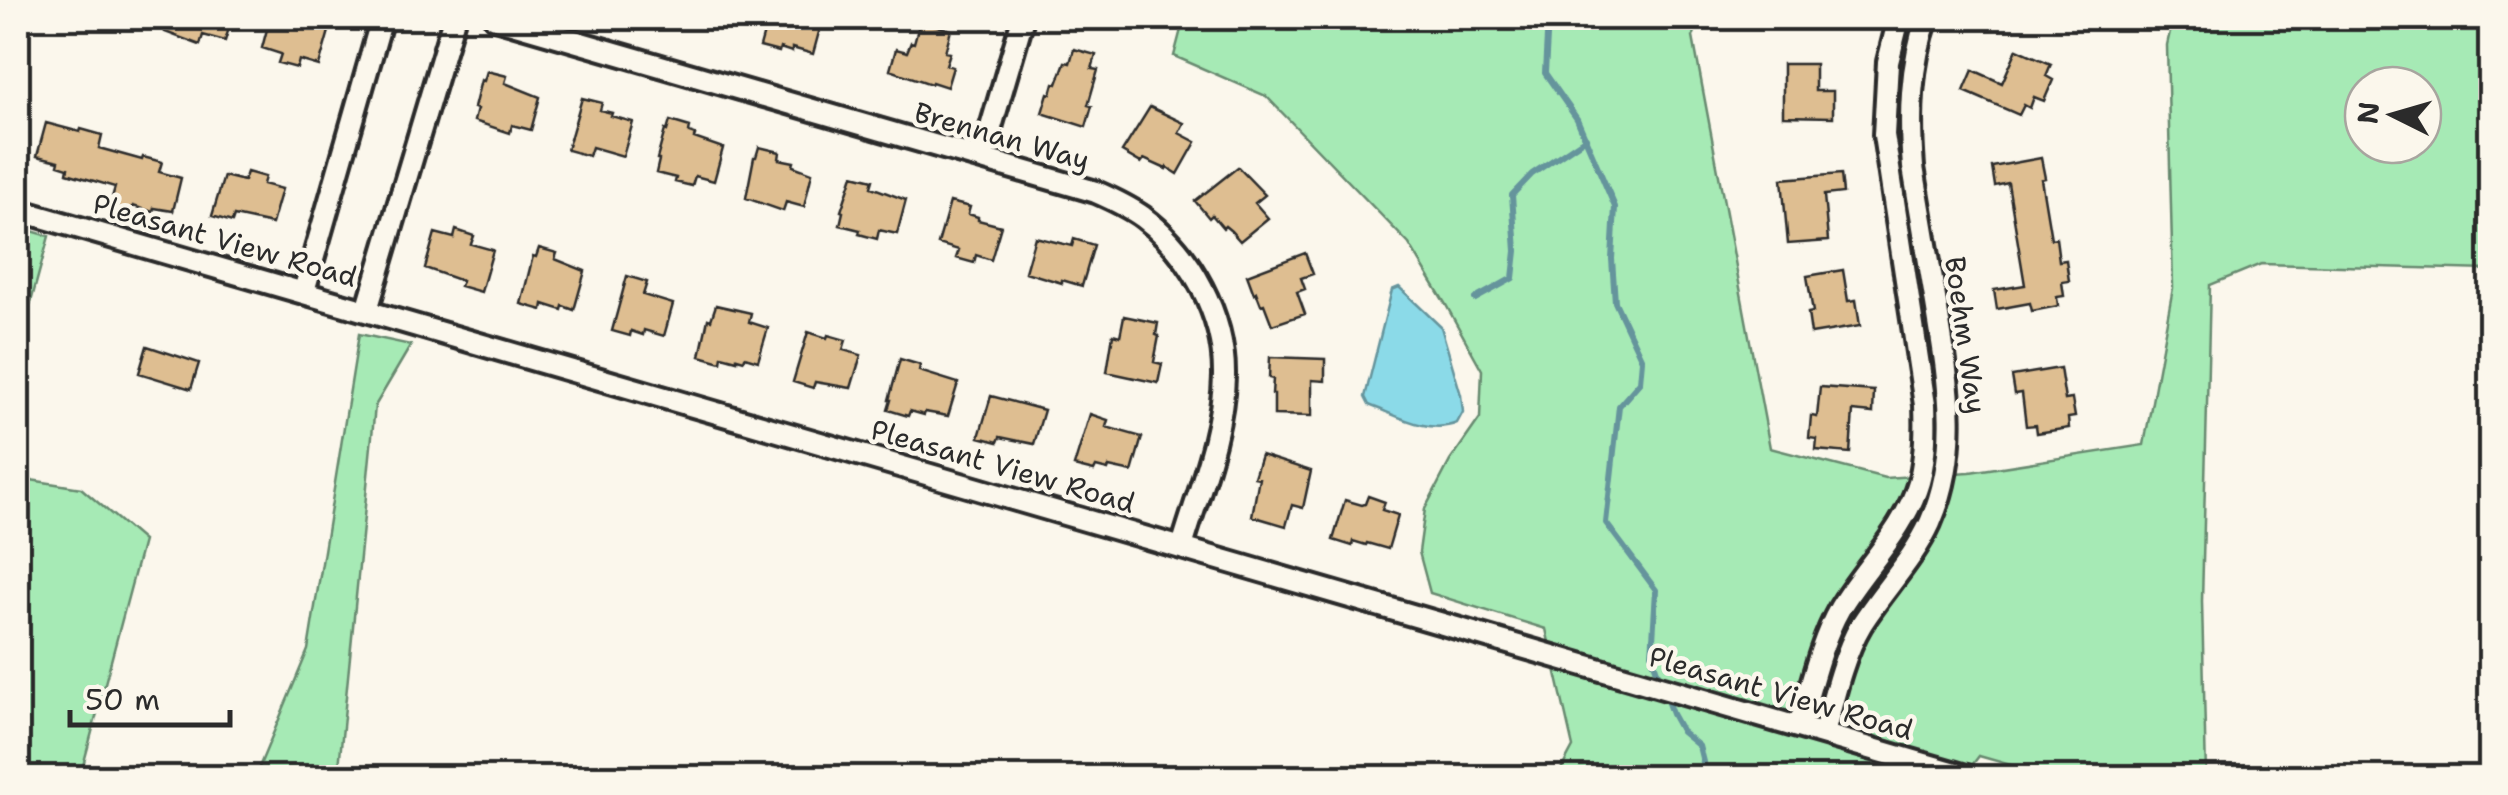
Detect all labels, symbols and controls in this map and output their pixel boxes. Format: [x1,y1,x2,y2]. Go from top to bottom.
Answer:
north arrow [2343,65,2443,165]
street label: Brennan Way [910,93,1094,179]
text: N [2348,100,2388,126]
street label: Pleasant View Road [89,184,361,296]
street label: Boehm Way [1936,254,1996,416]
street label: Pleasant View Road [867,410,1139,522]
street label: Pleasant View Road [1645,637,1917,749]
scale bar [70,665,230,727]
text: 50 m [85,679,160,720]

